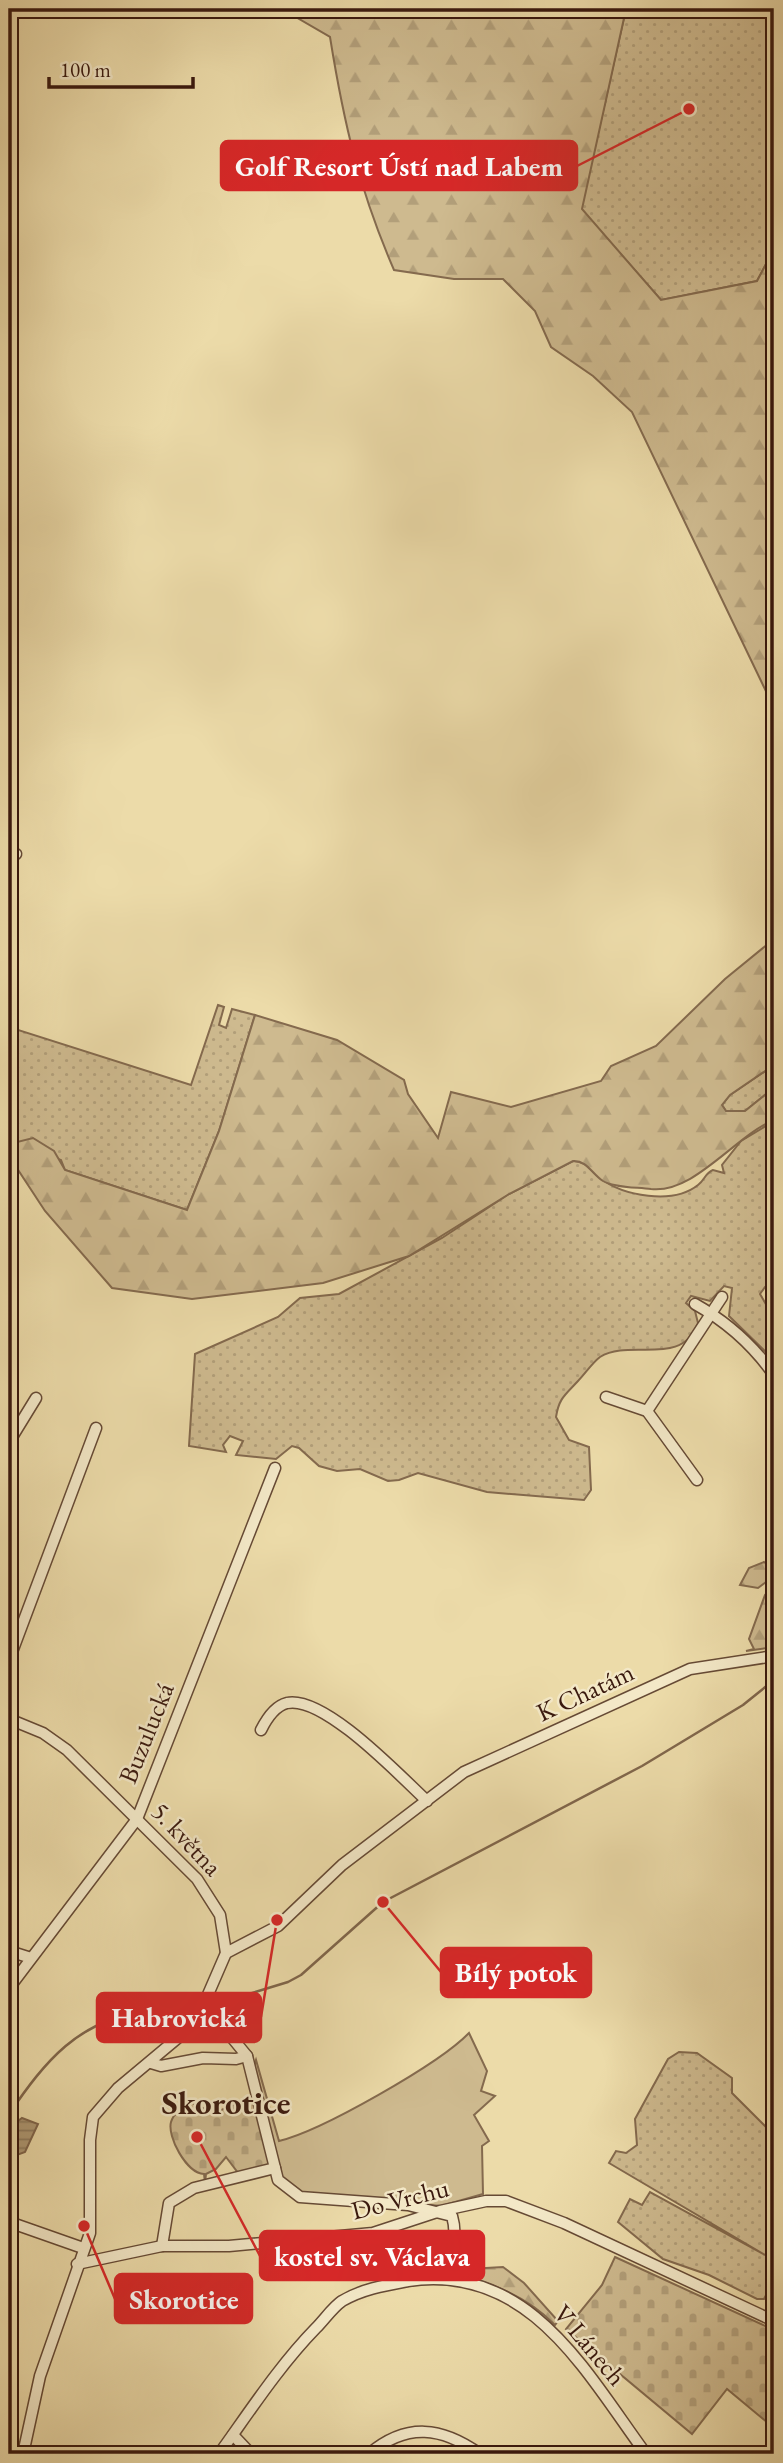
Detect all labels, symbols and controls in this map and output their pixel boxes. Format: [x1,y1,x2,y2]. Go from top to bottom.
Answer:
scale bar [49,46,192,90]
text: 100 m [60,56,111,83]
callout: Golf Resort Ústí nad Labem [221,141,577,190]
text: Golf Resort Ústí nad Labem [235,148,563,184]
street label: K Chatám [531,1655,639,1729]
street label: Buzulucká [110,1677,182,1788]
street label: 5. května [144,1795,230,1884]
callout: Bílý potok [441,1948,591,1997]
text: Bílý potok [455,1954,578,1990]
callout: Habrovická [97,1993,261,2042]
text: Habrovická [111,1999,247,2035]
district label: Skorotice [161,2081,291,2124]
street label: Do Vrchu [348,2170,453,2227]
callout: kostel sv. Václava [260,2231,484,2280]
text: kostel sv. Václava [274,2238,471,2274]
callout: Skorotice [115,2274,252,2323]
text: Skorotice [129,2281,239,2317]
street label: V Lánech [546,2297,634,2393]

